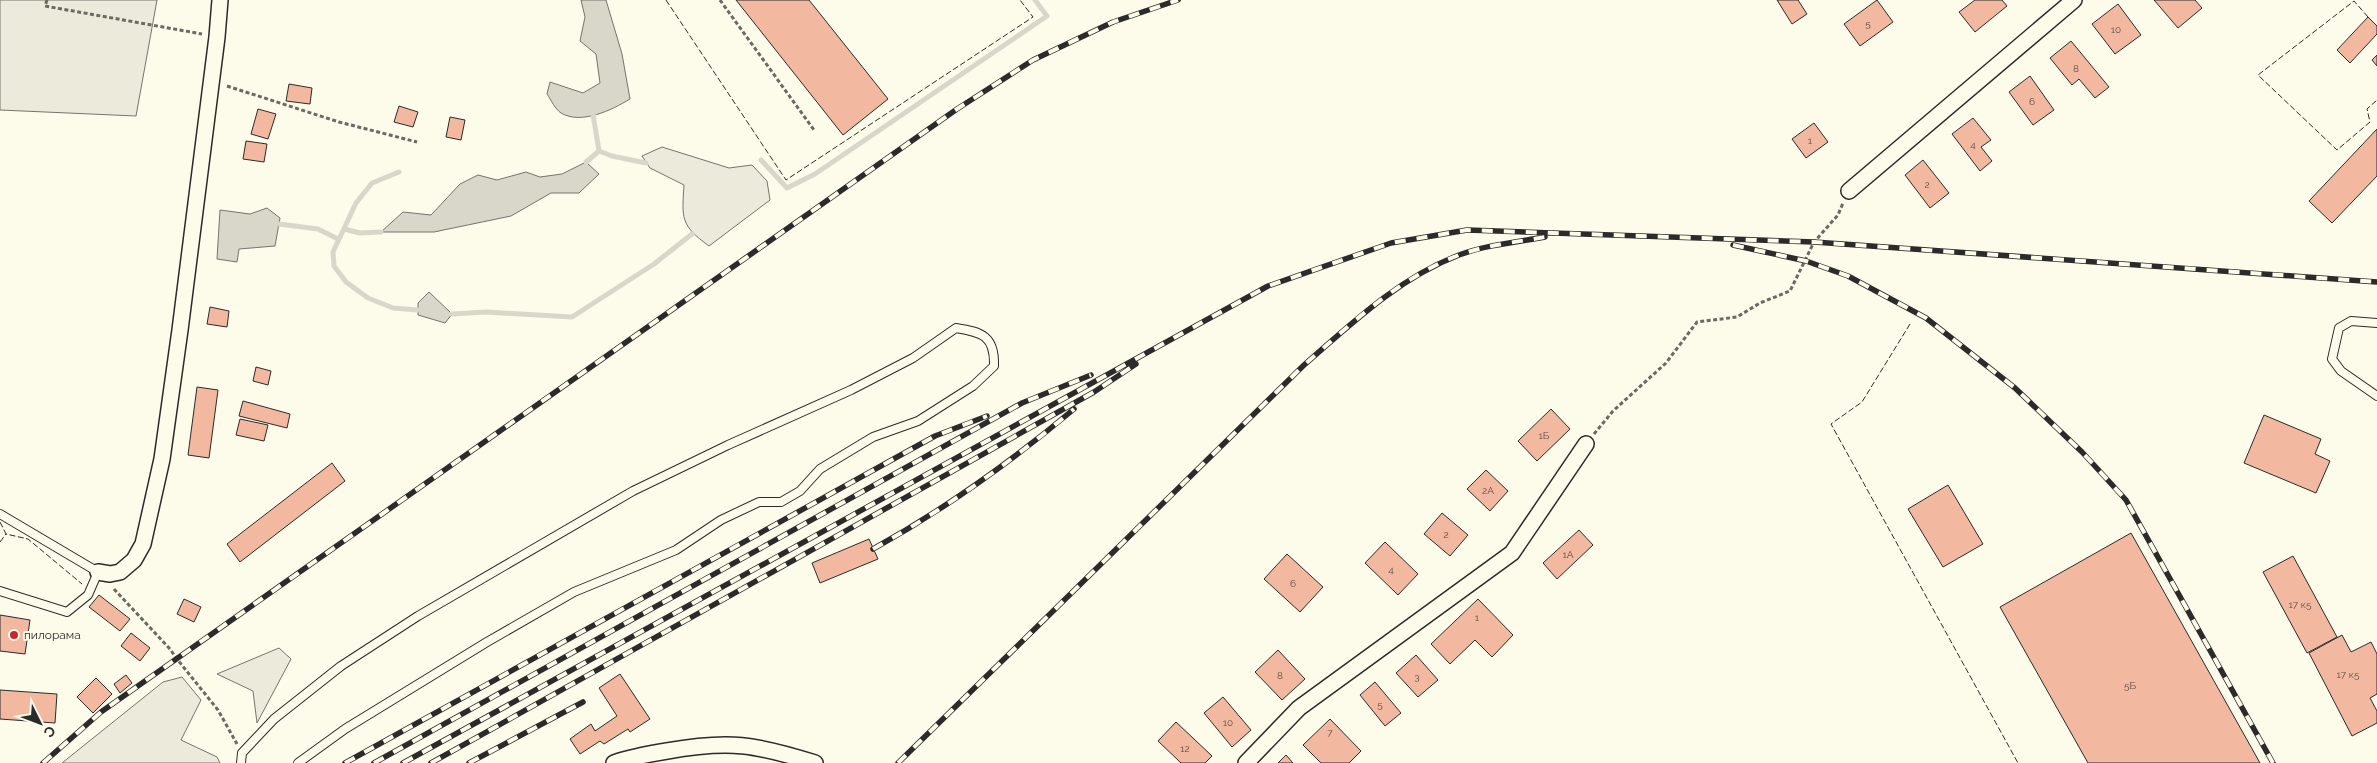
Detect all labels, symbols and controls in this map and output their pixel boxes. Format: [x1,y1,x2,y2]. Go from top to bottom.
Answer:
house number: 5 [1865,18,1871,29]
house number: 10 [2111,24,2121,35]
house number: 8 [2073,63,2079,74]
house number: 6 [2029,96,2035,107]
house number: 1 [1808,135,1813,146]
house number: 4 [1970,139,1976,150]
house number: 2 [1924,179,1930,190]
house number: 1Б [1539,430,1550,441]
house number: 2А [1482,485,1494,496]
house number: 2 [1443,529,1449,540]
house number: 1А [1562,549,1574,560]
house number: 4 [1388,564,1394,575]
house number: 6 [1290,578,1296,589]
house number: 17 к5 [2289,599,2312,610]
house number: 1 [1475,612,1480,623]
place label: пилорама [24,628,81,642]
marker: пилорама [8,629,20,641]
house number: 17 к5 [2337,669,2360,680]
house number: 8 [1277,670,1283,681]
house number: 3 [1414,671,1420,682]
house number: 5Б [2124,680,2136,691]
north arrow [15,698,65,748]
house number: 5 [1377,699,1383,710]
house number: 10 [1223,717,1233,728]
text: С [40,723,59,741]
house number: 7 [1327,727,1333,738]
house number: 12 [1180,743,1190,754]

